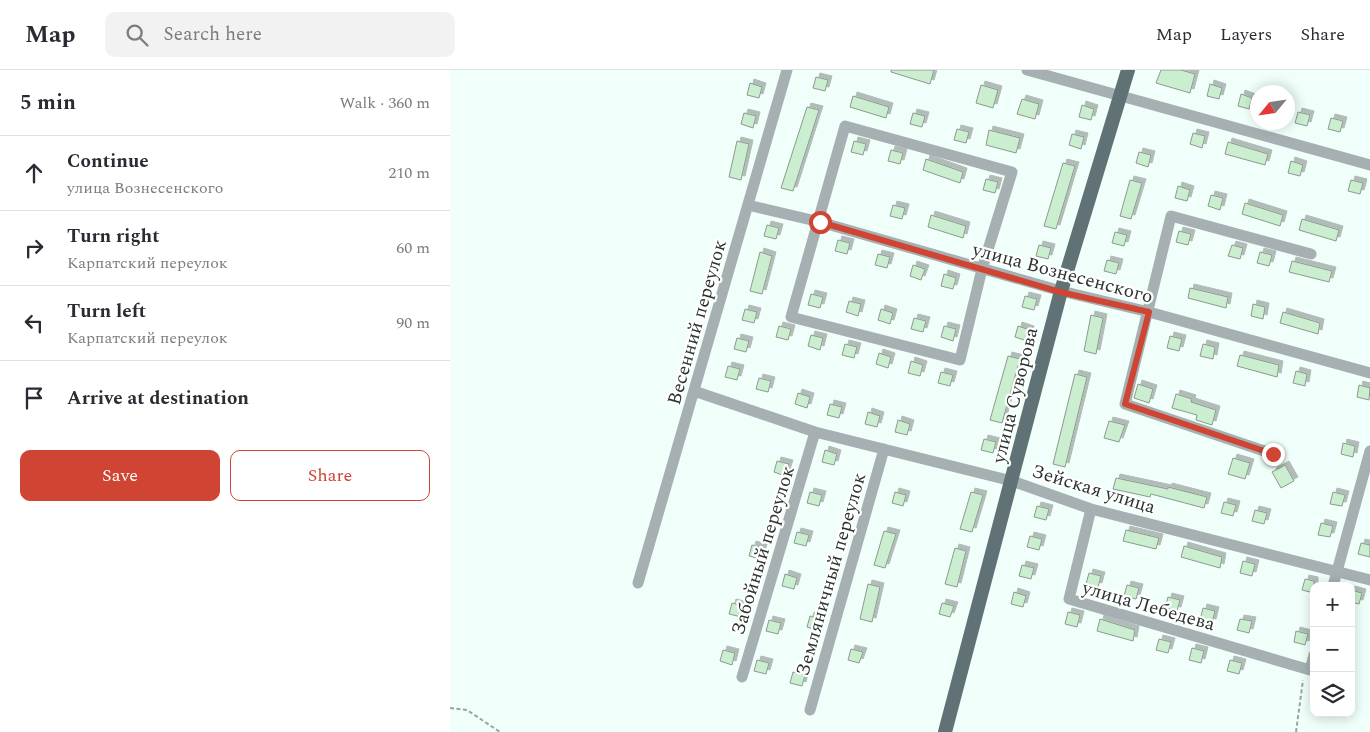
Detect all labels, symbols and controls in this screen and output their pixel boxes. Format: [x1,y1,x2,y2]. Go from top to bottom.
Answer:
search box [105,12,455,57]
text: Map [25,17,75,53]
text: Search here [163,20,262,49]
icon: search [123,21,151,49]
text: Map [1156,21,1192,48]
text: Layers [1220,21,1272,48]
text: Share [1300,21,1345,48]
north arrow [1250,85,1295,130]
text: 5 min [20,87,76,119]
text: Walk · 360 m [339,91,430,115]
text: Continue [67,147,149,176]
icon: ahead [20,159,48,187]
text: 210 m [388,161,430,185]
text: улица Вознесенского [67,176,223,200]
route start [809,211,832,234]
text: Turn right [67,222,160,251]
icon: right [20,234,48,262]
street label: улица Вознесенского [968,235,1156,311]
text: 60 m [396,236,430,260]
street label: Весенний переулок [660,236,735,409]
text: Карпатский переулок [67,251,228,275]
text: Turn left [67,297,146,326]
icon: left [20,309,48,337]
text: 90 m [396,311,430,335]
street label: улица Суворова [984,324,1047,467]
text: Карпатский переулок [67,326,228,350]
icon: arrive [20,384,48,412]
text: Arrive at destination [67,384,249,413]
route end [1262,443,1285,466]
button: Save [20,450,220,501]
button: Share [230,450,430,501]
street label: Зейская улица [1028,457,1160,522]
street label: Забойный переулок [724,462,803,639]
street label: Земляничный переулок [788,469,874,680]
street label: улица Лебедева [1078,573,1219,639]
map controls [1310,582,1355,717]
button: + [1310,582,1355,627]
button: − [1310,627,1355,672]
button: layers [1310,672,1355,717]

